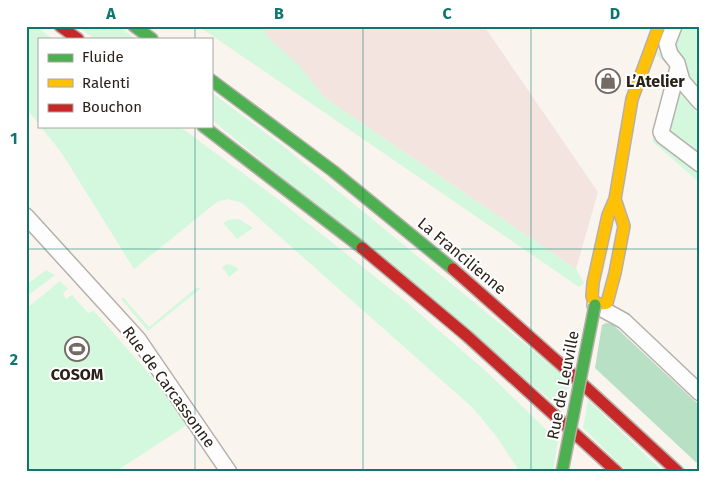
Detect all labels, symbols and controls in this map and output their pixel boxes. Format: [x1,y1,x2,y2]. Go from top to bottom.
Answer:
text: A [105,4,116,23]
text: B [274,4,284,23]
text: C [442,4,452,23]
text: D [610,4,620,23]
legend [38,38,212,128]
text: Fluide [82,48,124,66]
shop icon: L’Atelier [595,68,621,94]
place label: L’Atelier [626,72,685,91]
text: Ralenti [82,74,130,92]
text: Bouchon [82,98,142,116]
text: 1 [10,129,18,148]
street label: La Francilienne [414,214,510,298]
street label: Rue de Carcassonne [119,323,219,451]
street label: Rue de Leuville [543,329,583,441]
sports icon: COSOM [64,336,90,362]
text: 2 [10,350,18,369]
place label: COSOM [51,365,104,384]

